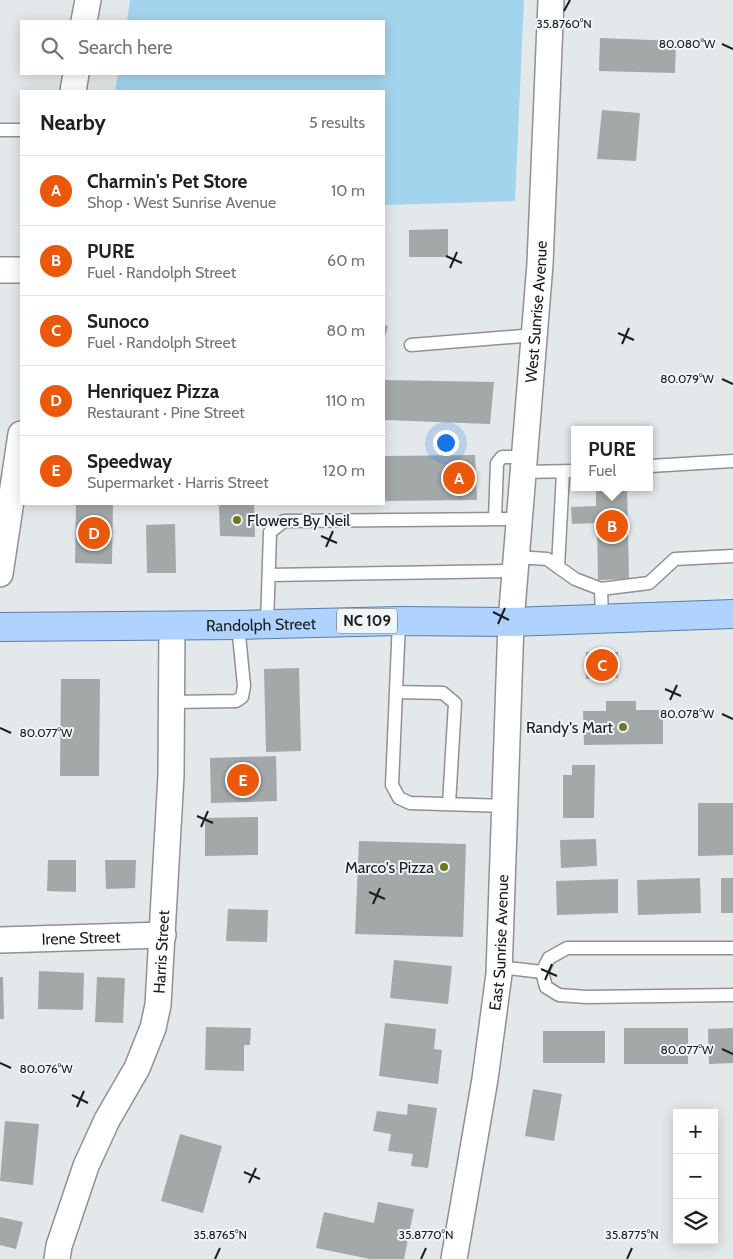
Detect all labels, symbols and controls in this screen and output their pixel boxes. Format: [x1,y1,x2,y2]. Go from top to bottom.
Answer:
text: 35.8760°N [536,16,592,31]
search box [20,20,385,75]
icon: search [38,34,66,62]
text: Search here [78,36,172,59]
text: 80.080°W [659,36,716,51]
text: Nearby [40,110,106,135]
text: 5 results [309,113,365,132]
text: Charmin's Pet Store [87,170,247,193]
text: A [51,181,61,200]
text: 10 m [331,181,365,200]
text: Shop · West Sunrise Avenue [87,193,276,212]
text: PURE [87,240,135,263]
street label: West Sunrise Avenue [521,240,550,384]
text: B [51,251,61,270]
text: 60 m [327,251,365,270]
text: Fuel · Randolph Street [87,263,236,282]
text: Sunoco [87,310,149,333]
text: C [51,321,61,340]
text: 80 m [327,321,365,340]
text: Fuel · Randolph Street [87,333,236,352]
text: 80.079°W [660,371,714,386]
text: Henriquez Pizza [87,380,219,403]
text: D [50,391,62,410]
text: 110 m [326,391,365,410]
text: Restaurant · Pine Street [87,403,245,422]
popup [571,426,653,491]
your location [433,430,459,456]
text: PURE [588,438,636,461]
text: Speedway [87,450,172,473]
pin: A [443,459,475,497]
text: E [51,461,61,480]
text: 120 m [323,461,365,480]
text: Fuel [588,461,616,480]
text: Supermarket · Harris Street [87,473,269,492]
pin: B [596,507,628,545]
place label: Flowers By Neil [247,511,350,530]
pin: D [78,514,110,552]
marker: Flowers By Neil [231,514,243,526]
road number: NC 109 [337,608,397,634]
street label: Randolph Street [206,614,317,635]
pin: C [586,646,618,684]
text: 80.078°W [660,706,715,721]
place label: Randy's Mart [526,718,614,737]
marker: Randy's Mart [617,721,629,733]
text: 80.077°W [20,725,73,740]
pin: E [227,761,259,799]
place label: Marco's Pizza [345,858,434,877]
marker: Marco's Pizza [438,861,450,873]
street label: East Sunrise Avenue [485,874,512,1012]
street label: Harris Street [149,909,173,994]
street label: Irene Street [41,927,121,948]
text: 80.077°W [661,1042,714,1057]
text: 80.076°W [19,1061,73,1076]
map controls [673,1109,718,1244]
button: + [673,1109,718,1154]
button: − [673,1154,718,1199]
button: layers [673,1199,718,1244]
text: 35.8765°N [193,1227,247,1242]
text: 35.8770°N [398,1227,454,1242]
text: 35.8775°N [605,1227,659,1242]

